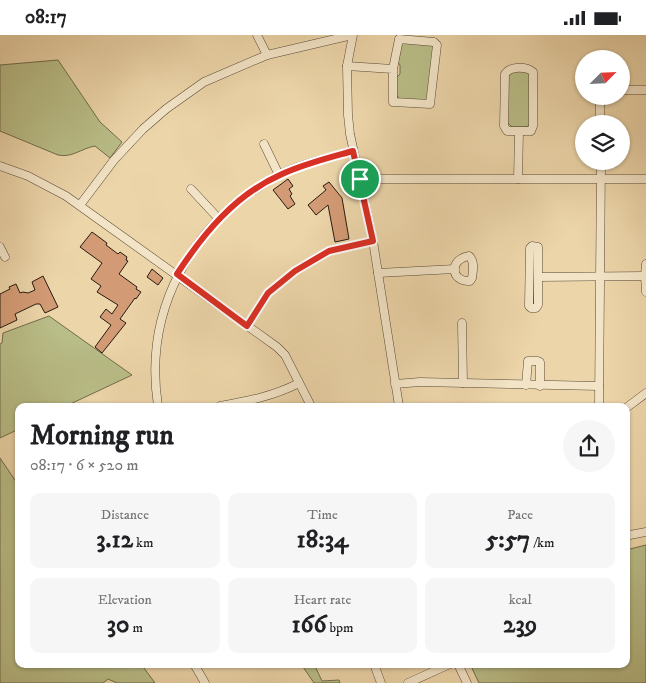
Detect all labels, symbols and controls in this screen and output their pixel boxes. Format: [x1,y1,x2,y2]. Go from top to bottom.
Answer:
text: 08:17 [25,6,67,29]
north arrow [575,50,630,105]
map controls [575,50,630,170]
button: layers [575,115,630,170]
pin [339,158,381,200]
icon: arrive [346,165,374,193]
text: Morning run [30,418,174,453]
button: share [563,420,615,472]
text: 08:17 · 6 × 520 m [30,455,138,475]
text: Distance [101,506,149,524]
text: Time [307,506,338,524]
text: Pace [507,506,533,524]
text: 3.12 [96,524,133,555]
text: 18:34 [297,524,348,555]
text: 5:57 [486,524,530,555]
text: km [133,534,153,552]
text: /km [530,534,555,552]
text: Elevation [98,591,152,609]
text: Heart rate [294,591,351,609]
text: kcal [509,591,532,609]
text: 30 [107,609,129,640]
text: 166 [291,609,326,640]
text: 239 [503,609,537,640]
text: m [129,619,143,637]
text: bpm [326,619,354,637]

